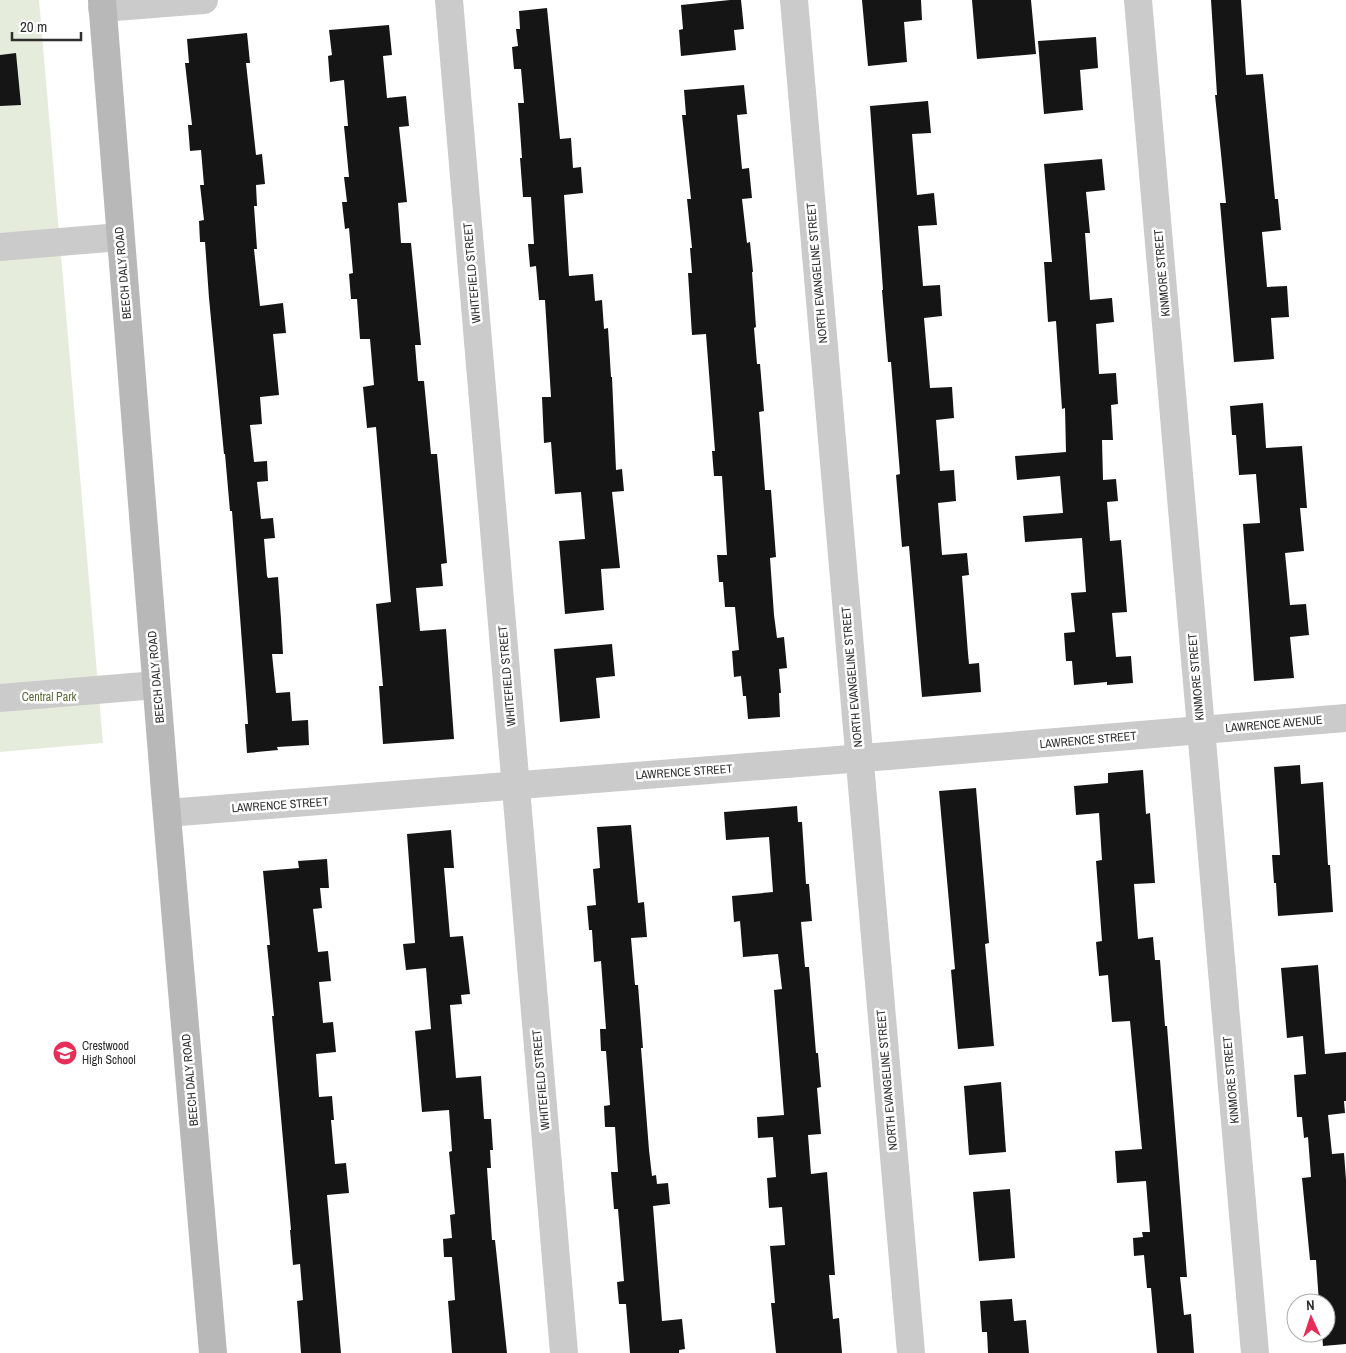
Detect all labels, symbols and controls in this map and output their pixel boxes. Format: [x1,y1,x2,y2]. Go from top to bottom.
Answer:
scale bar [12,10,81,42]
text: 20 m [20,16,47,37]
street label: NORTH EVANGELINE STREET [803,202,831,344]
street label: WHITEFIELD STREET [460,222,484,324]
street label: BEECH DALY ROAD [111,226,135,320]
street label: KINMORE STREET [1150,229,1174,317]
street label: NORTH EVANGELINE STREET [838,606,866,748]
street label: WHITEFIELD STREET [495,625,519,727]
street label: BEECH DALY ROAD [144,630,168,724]
street label: KINMORE STREET [1184,633,1208,721]
park label: Central Park [22,689,76,705]
street label: LAWRENCE AVENUE [1225,712,1323,736]
street label: LAWRENCE STREET [1039,728,1137,752]
street label: LAWRENCE STREET [635,761,733,783]
street label: LAWRENCE STREET [231,794,329,816]
street label: NORTH EVANGELINE STREET [873,1009,901,1151]
street label: WHITEFIELD STREET [529,1029,553,1131]
street label: BEECH DALY ROAD [178,1033,202,1127]
street label: KINMORE STREET [1219,1036,1243,1124]
place label: Crestwood High School [82,1038,136,1068]
school or university icon: Crestwood High School [52,1040,78,1066]
north arrow [1286,1293,1336,1343]
text: N [1306,1296,1315,1314]

